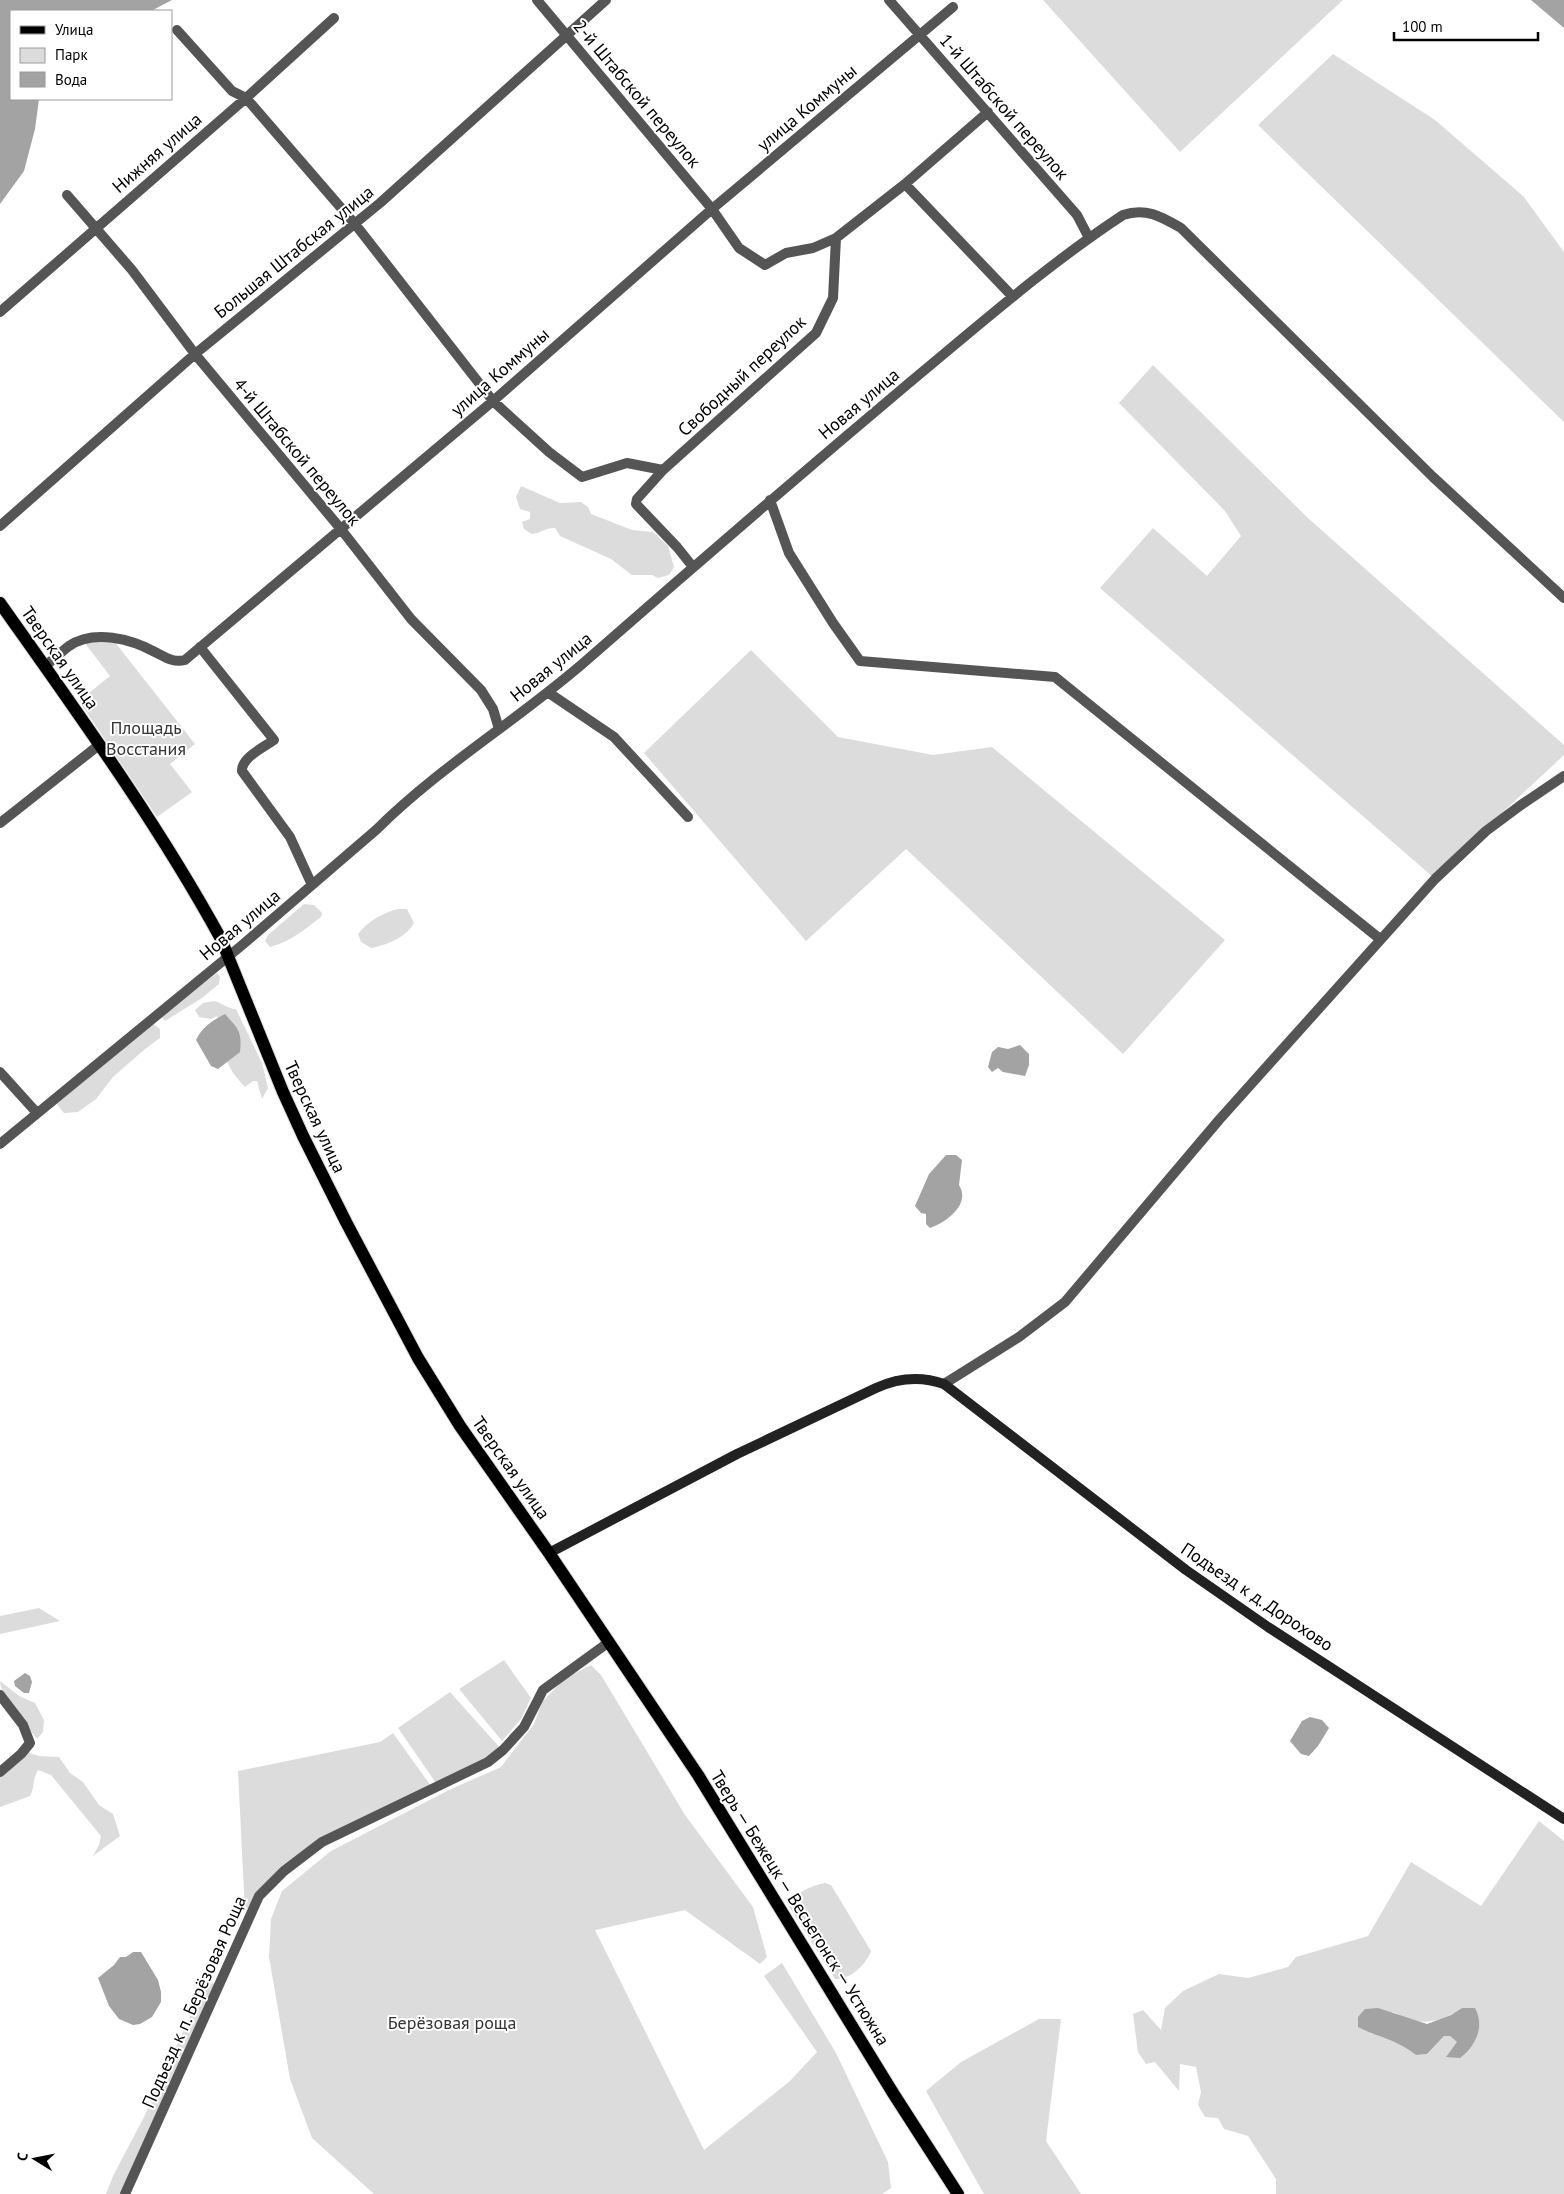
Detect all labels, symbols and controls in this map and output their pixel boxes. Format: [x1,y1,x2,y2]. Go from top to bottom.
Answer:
legend [10,10,172,100]
scale bar [1394,10,1538,42]
street label: 2-й Штабской переулок [569,15,706,173]
text: 100 m [1402,17,1443,36]
text: Улица [55,20,93,39]
street label: 1-й Штабской переулок [935,29,1074,185]
text: Парк [55,45,88,64]
street label: улица Коммуны [752,59,861,156]
text: Вода [55,70,87,89]
street label: Нижняя улица [107,107,206,198]
street label: Большая Штабская улица [209,180,378,323]
street label: Свободный переулок [673,310,811,441]
street label: улица Коммуны [446,323,554,421]
street label: Новая улица [813,363,904,444]
street label: 4-й Штабской переулок [229,373,366,531]
street label: Тверская улица [16,602,104,714]
street label: Новая улица [505,627,596,707]
park label: Площадь Восстания [106,716,186,760]
street label: Новая улица [194,884,285,965]
street label: Тверская улица [280,1057,351,1176]
street label: Тверская улица [467,1412,555,1524]
street label: Подъезд к д. Дорохово [1177,1537,1338,1656]
street label: Тверь — Бежецк — Весьегонск — Устюжна [706,1766,895,2050]
street label: Подъезд к п. Берёзовая Роща [136,1892,251,2112]
park label: Берёзовая роща [388,2011,516,2034]
north arrow [10,2134,60,2184]
text: С [13,2151,32,2162]

